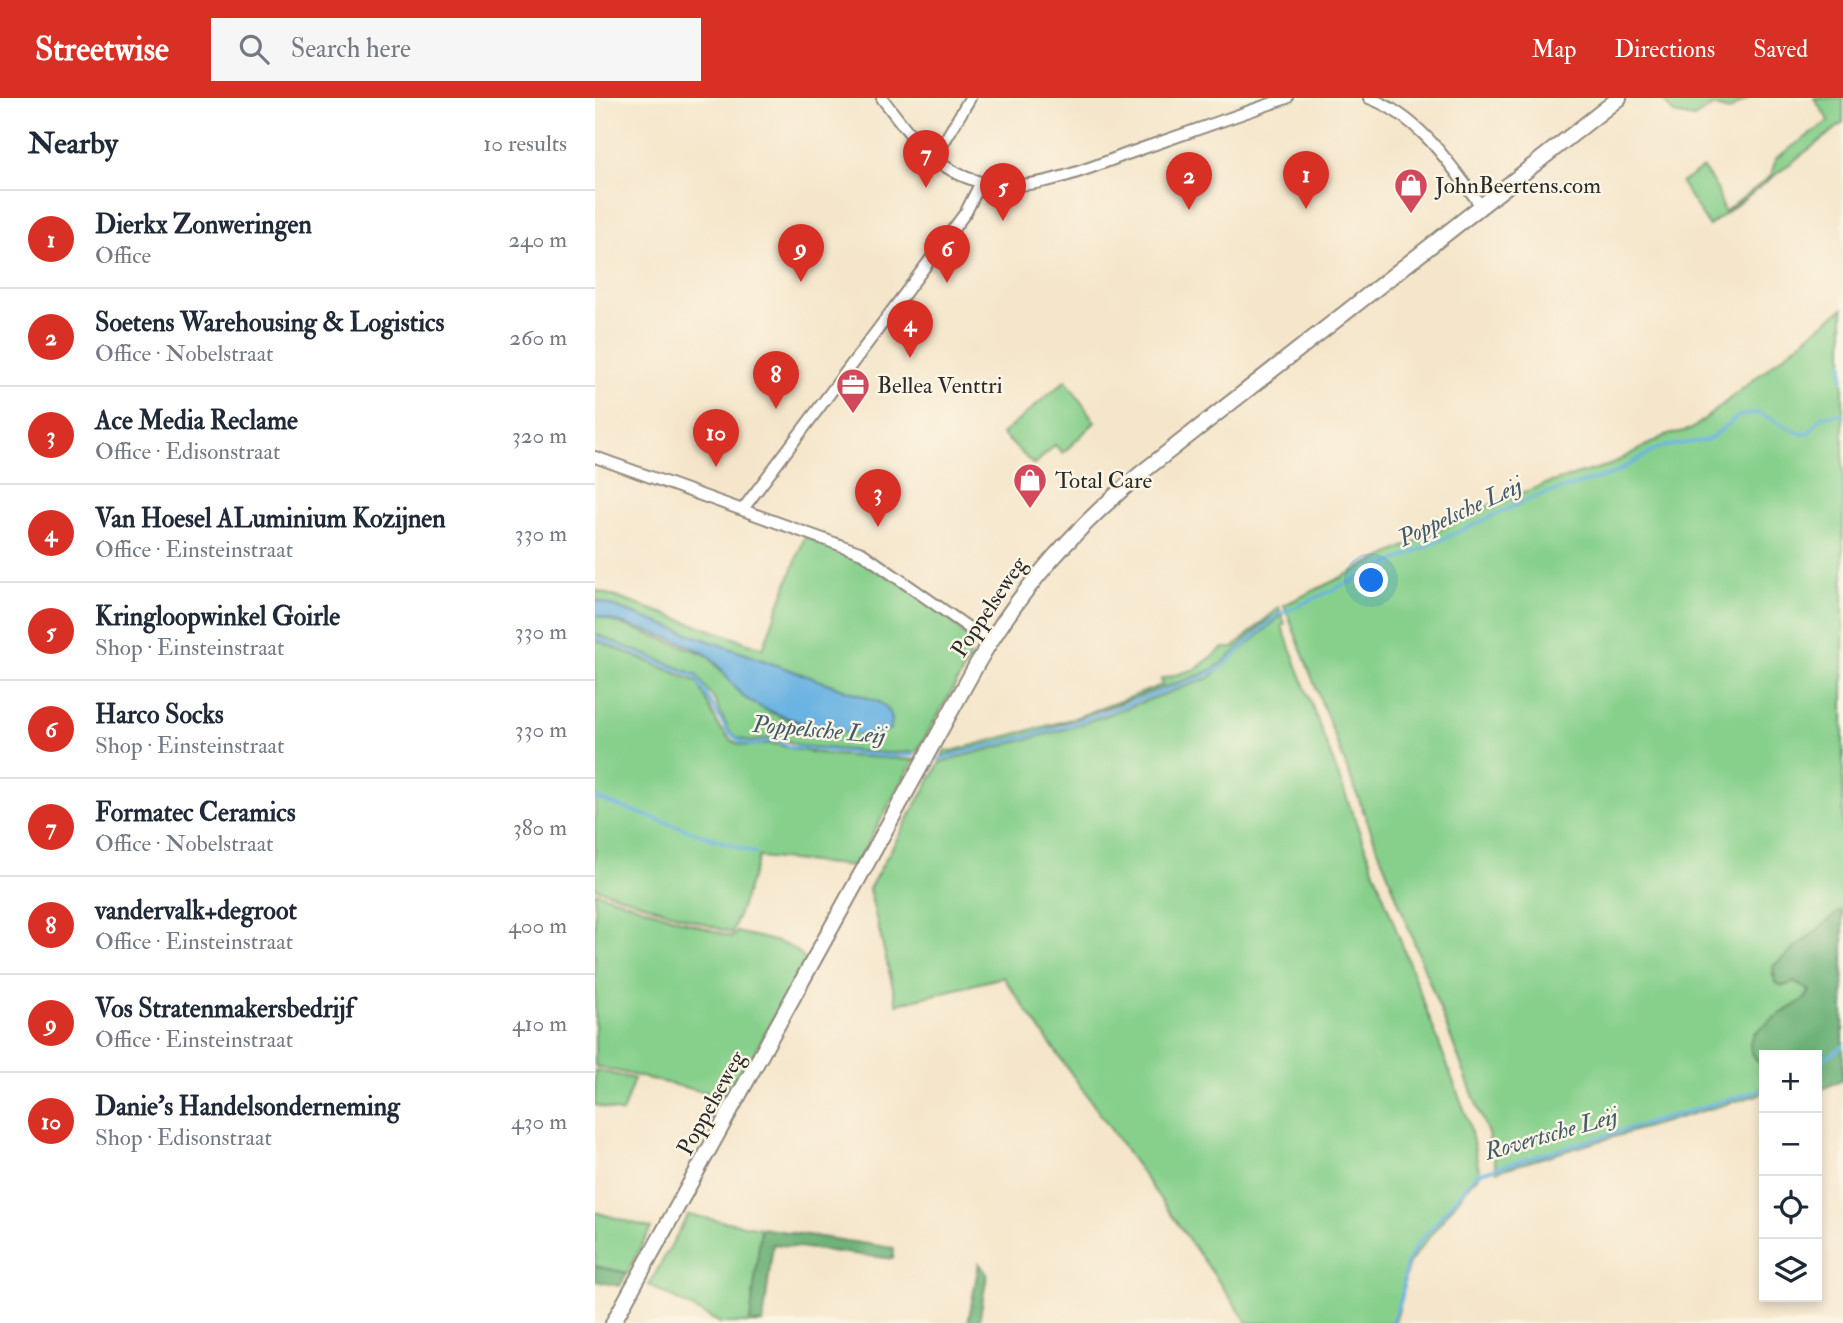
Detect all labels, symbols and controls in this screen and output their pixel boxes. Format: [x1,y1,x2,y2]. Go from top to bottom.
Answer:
search box [211,18,701,81]
text: Streetwise [35,29,169,70]
icon: search [235,30,273,68]
text: Search here [291,33,411,65]
text: Map [1531,34,1576,65]
text: Directions [1614,34,1715,65]
text: Saved [1753,34,1808,65]
text: Nearby [28,125,118,162]
text: 10 results [483,129,567,158]
pin: 7 [903,130,949,188]
pin: 1 [1283,151,1329,209]
pin: 2 [1166,152,1212,210]
pin: 5 [980,163,1026,221]
shop icon: JohnBeertens.com [1392,166,1430,215]
place label: JohnBeertens.com [1434,171,1601,200]
text: Dierkx Zonweringen [95,209,312,241]
pin: 9 [778,224,824,282]
text: 1 [47,225,55,254]
text: 240 m [508,225,567,254]
pin: 6 [924,225,970,283]
text: Office [95,241,151,270]
pin: 4 [887,300,933,358]
text: Soetens Warehousing & Logistics [95,307,444,339]
text: 2 [45,323,57,352]
text: 260 m [509,323,567,352]
text: Office · Nobelstraat [95,339,274,368]
pin: 8 [753,351,799,409]
office icon: Bellea Venttri [834,366,872,415]
place label: Bellea Venttri [877,371,1003,400]
text: Ace Media Reclame [95,405,298,437]
pin: 10 [693,409,739,467]
text: 3 [47,421,55,450]
text: 320 m [512,421,567,450]
text: Office · Edisonstraat [95,437,280,466]
shop icon: Total Care [1011,461,1049,510]
place label: Total Care [1055,466,1153,495]
pin: 3 [855,469,901,527]
water label: Poppelsche Leij [1392,469,1529,555]
text: Van Hoesel ALuminium Kozijnen [95,503,446,535]
text: 4 [45,519,57,548]
text: 330 m [515,519,567,548]
text: Office · Einsteinstraat [95,535,293,564]
street label: Poppelseweg [945,551,1034,663]
your location [1354,563,1388,597]
text: Kringloopwinkel Goirle [95,601,340,633]
text: 5 [46,617,56,646]
text: 330 m [515,617,567,646]
text: Shop · Einsteinstraat [95,633,285,662]
text: Harco Socks [95,699,224,731]
water label: Poppelsche Leij [750,709,889,751]
text: 6 [45,715,57,744]
text: 330 m [515,715,567,744]
text: Shop · Einsteinstraat [95,731,285,760]
text: Formatec Ceramics [95,797,296,829]
text: 7 [46,813,56,842]
text: 380 m [513,813,567,842]
text: Office · Nobelstraat [95,829,274,858]
text: vandervalk+degroot [95,895,297,927]
text: 8 [46,911,56,940]
text: 400 m [508,911,567,940]
text: Office · Einsteinstraat [95,927,293,956]
text: Vos Stratenmakersbedrijf [95,993,354,1025]
text: 9 [45,1009,57,1038]
text: 410 m [512,1009,567,1038]
text: Office · Einsteinstraat [95,1025,293,1054]
street label: Poppelseweg [670,1045,753,1161]
map controls [1759,1050,1822,1302]
button: + [1759,1050,1822,1113]
text: Danie's Handelsonderneming [95,1091,400,1123]
water label: Rovertsche Leij [1480,1100,1623,1168]
text: 10 [41,1107,61,1136]
text: 430 m [511,1107,567,1136]
button: − [1759,1113,1822,1176]
text: Shop · Edisonstraat [95,1123,272,1152]
button: locate [1759,1176,1822,1239]
button: layers [1759,1239,1822,1302]

